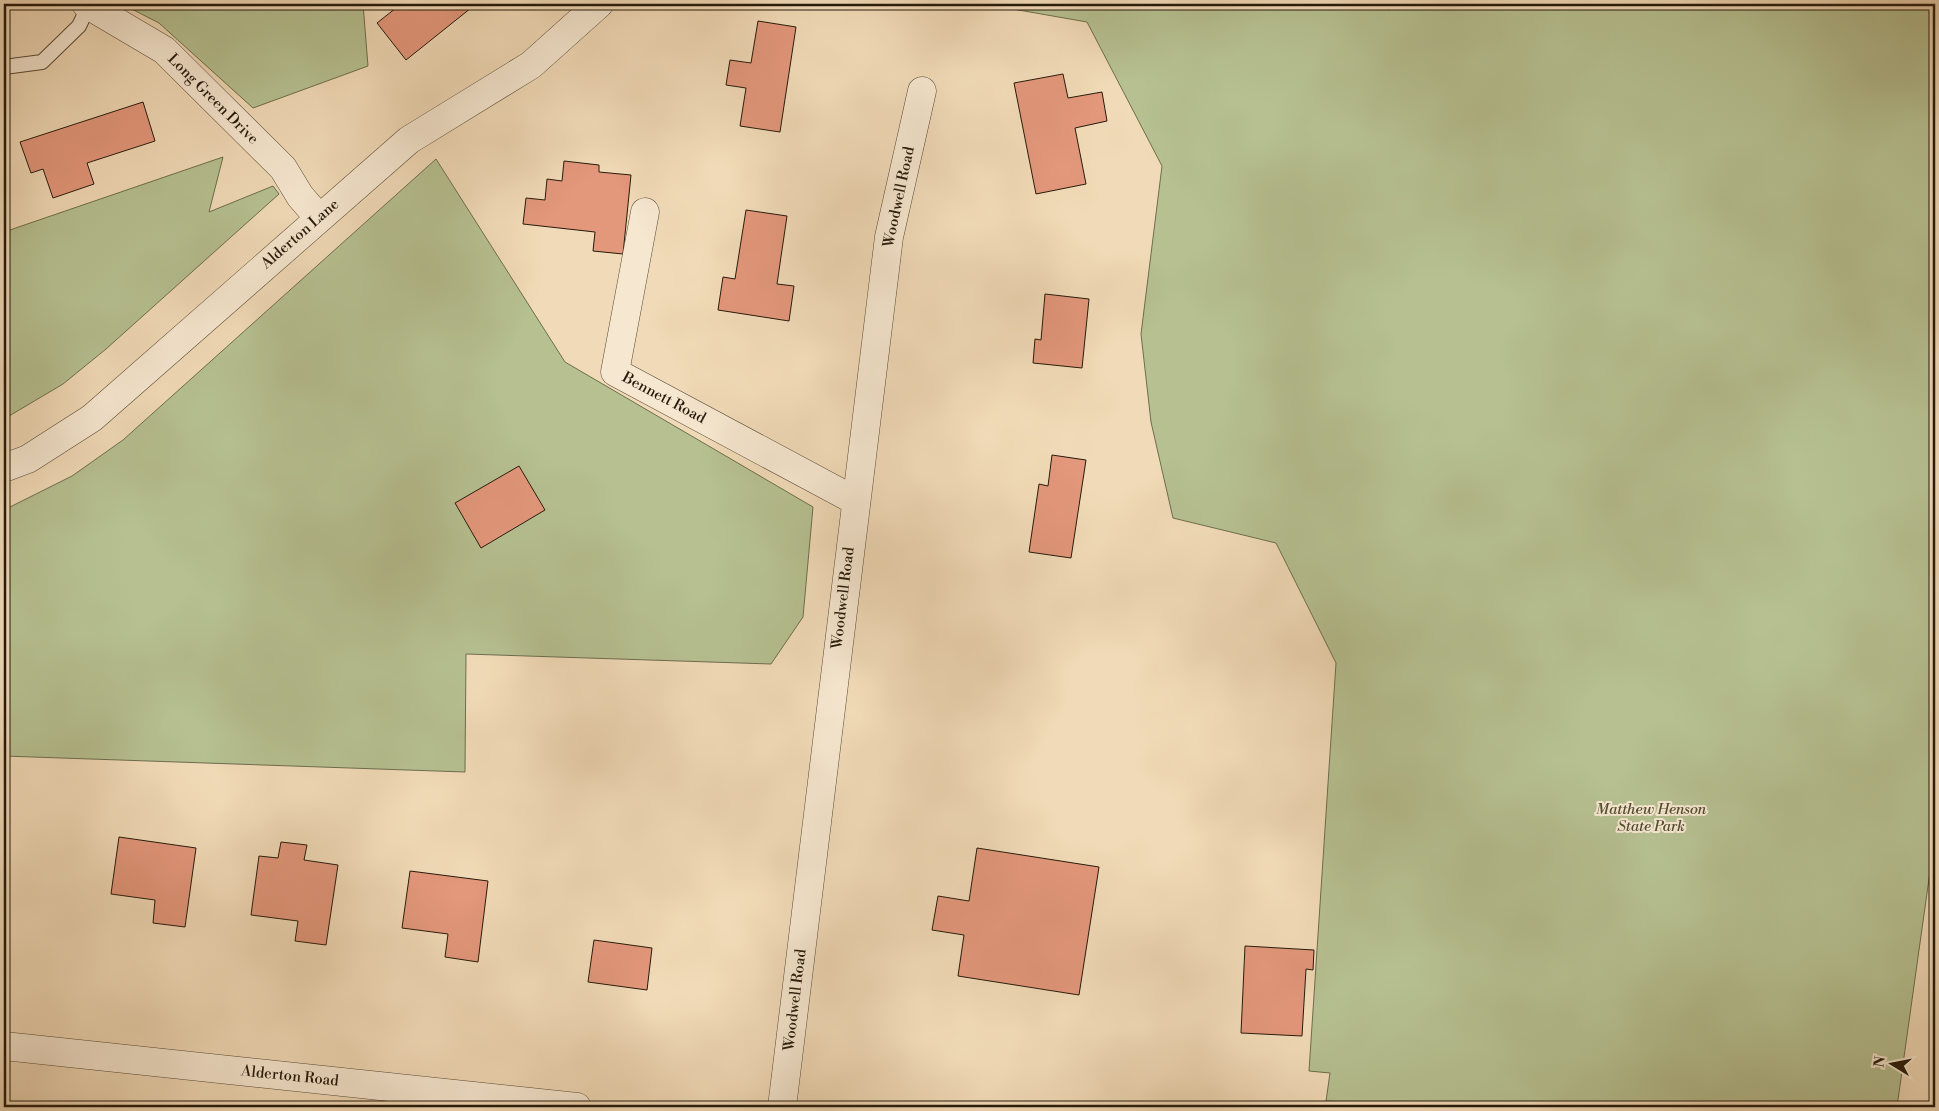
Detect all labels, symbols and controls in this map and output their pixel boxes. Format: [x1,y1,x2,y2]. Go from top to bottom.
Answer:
street label: Long Green Drive [164,50,262,148]
street label: Woodwell Road [879,144,919,250]
street label: Alderton Lane [256,195,343,274]
street label: Bennett Road [618,368,710,428]
street label: Woodwell Road [827,545,859,651]
park label: Matthew Henson State Park [1596,800,1707,836]
street label: Woodwell Road [779,947,811,1053]
north arrow [1866,1038,1916,1088]
text: N [1870,1055,1890,1069]
street label: Alderton Road [239,1061,340,1091]

